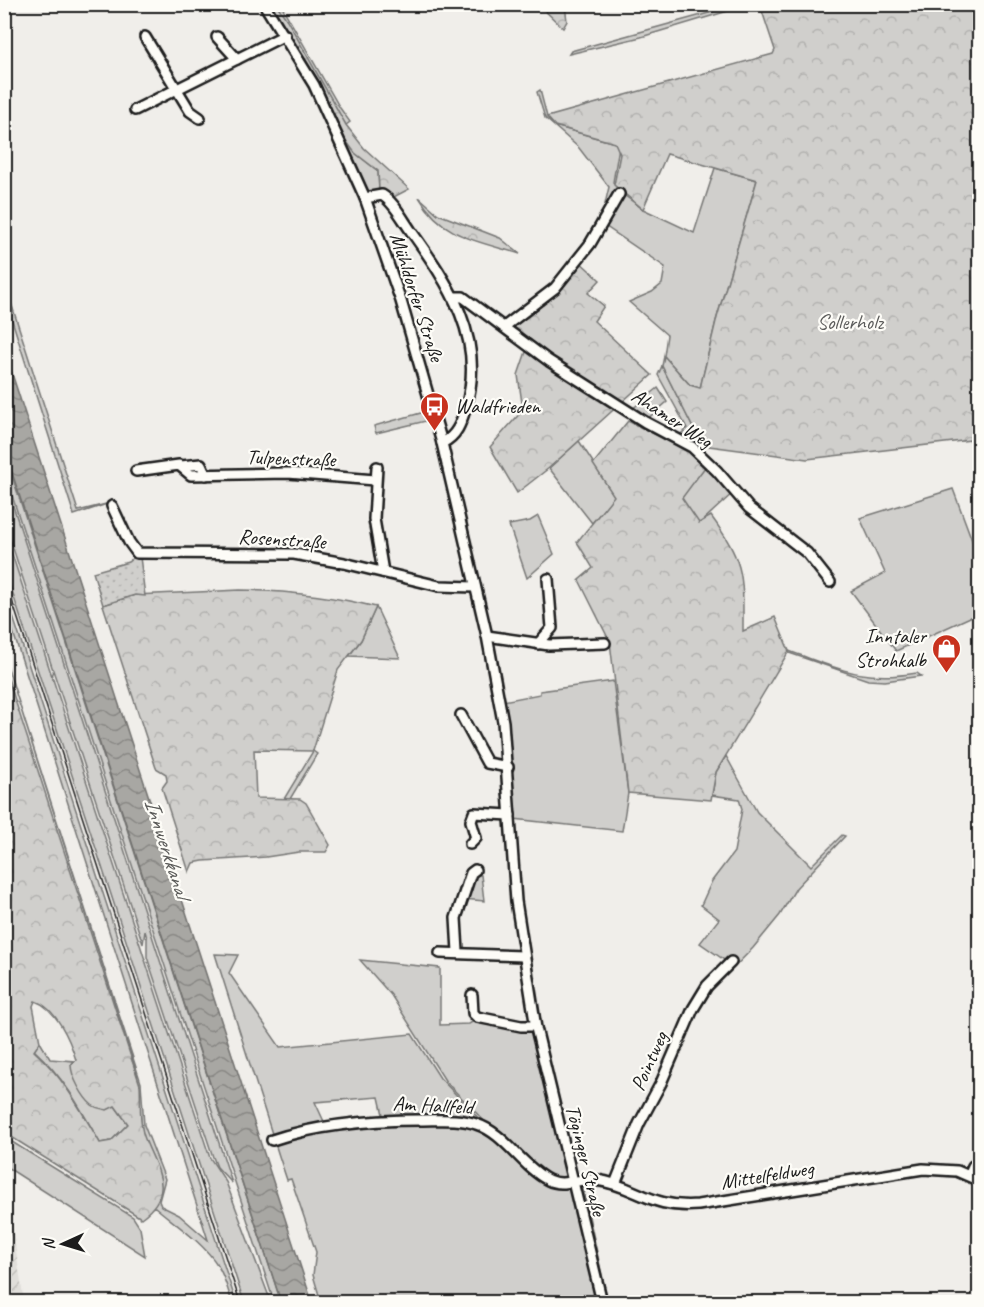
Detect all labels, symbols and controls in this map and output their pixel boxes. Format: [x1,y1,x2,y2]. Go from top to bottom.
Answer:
street label: Mühldorfer Straße [384,229,451,367]
park label: Sollerholz [817,309,884,335]
street label: Ahamer Weg [627,382,719,455]
bus stop icon: Waldfrieden [418,390,450,432]
place label: Waldfrieden [455,393,542,419]
street label: Tulpenstraße [246,443,338,473]
street label: Rosenstraße [238,523,329,555]
place label: Inntaler Strohkalb [855,623,928,673]
shop icon: Inntaler Strohkalb [931,632,963,674]
water label: Innwerkkanal [138,795,198,908]
street label: Pointweg [625,1026,674,1095]
street label: Am Hallfeld [392,1090,476,1120]
street label: Töginger Straße [560,1102,613,1220]
street label: Mittelfeldweg [719,1155,817,1195]
north arrow [33,1214,93,1274]
text: N [38,1236,59,1251]

